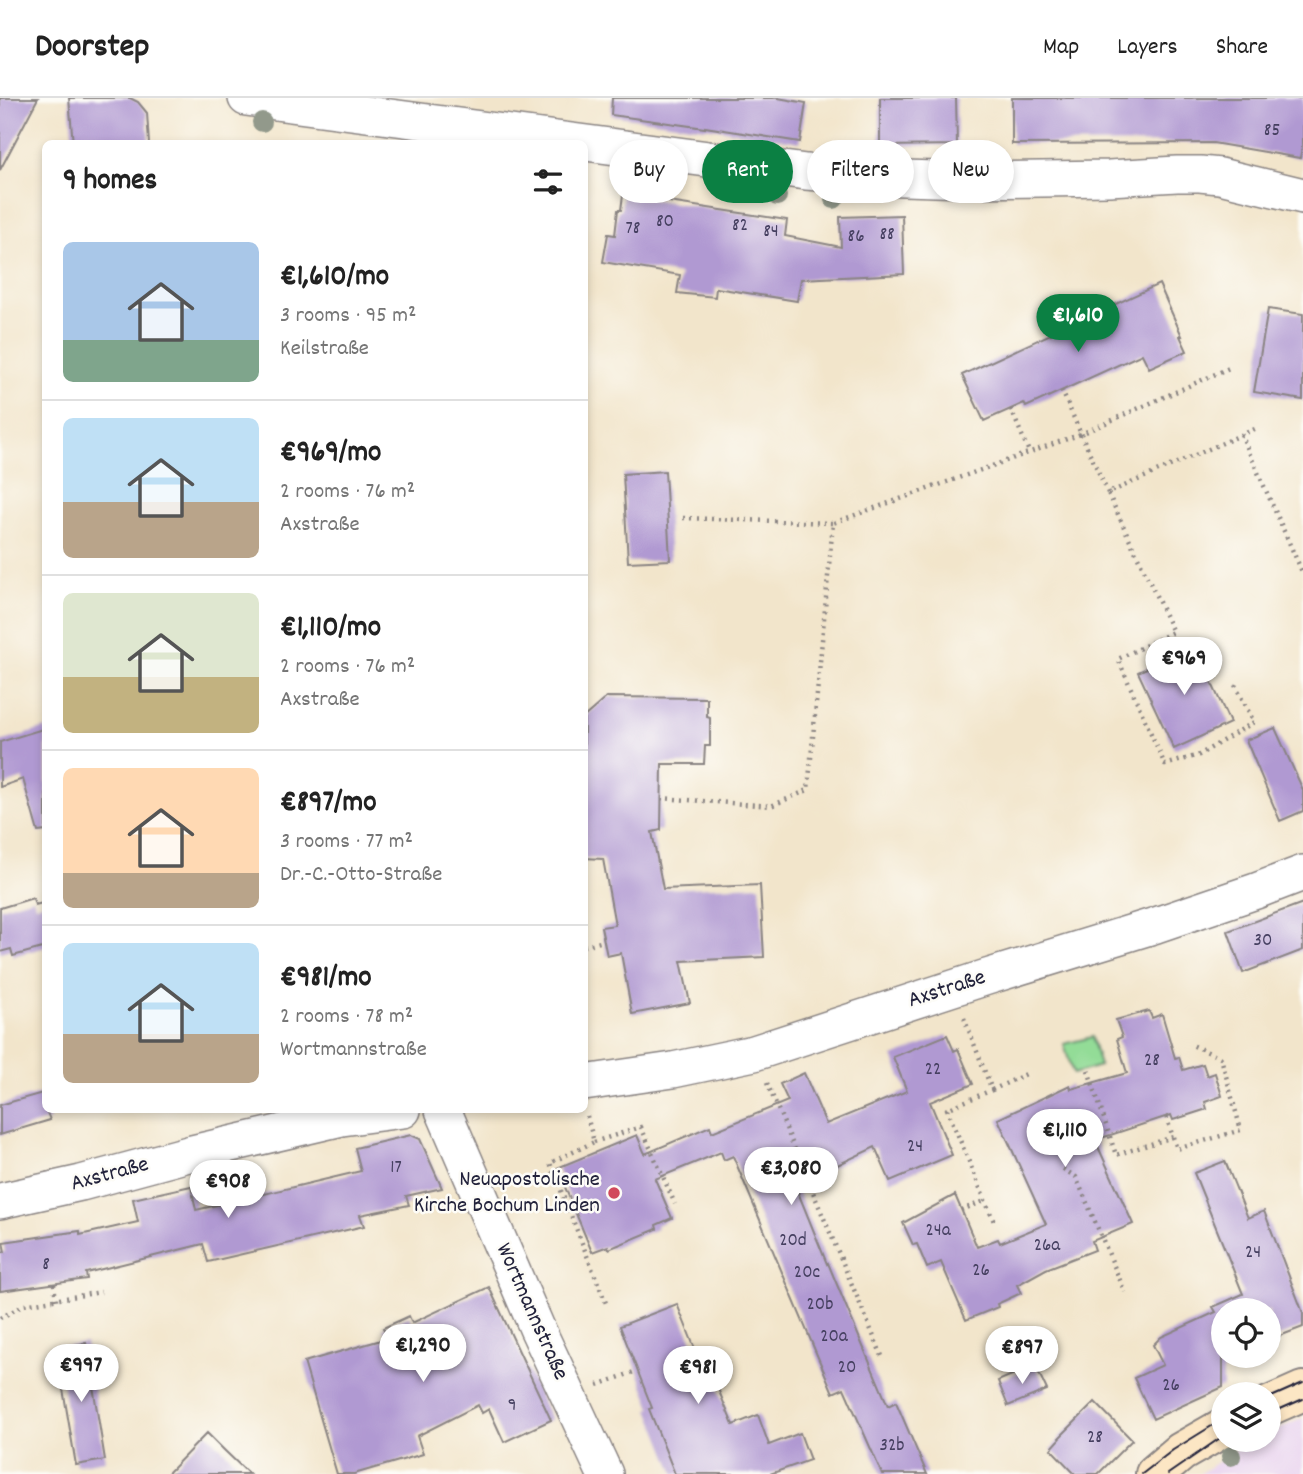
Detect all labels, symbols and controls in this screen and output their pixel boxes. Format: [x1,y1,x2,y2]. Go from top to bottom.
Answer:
text: Doorstep [35,25,149,72]
text: Map [1043,31,1079,65]
text: Layers [1117,31,1178,65]
text: Share [1216,31,1268,65]
house number: 85 [1264,118,1280,145]
chip: Buy [609,140,688,203]
chip: Rent [702,140,793,203]
chip: Filters [807,140,914,203]
chip: New [928,140,1014,203]
text: 9 homes [63,161,157,204]
icon: filters [529,163,567,201]
house number: 80 [656,209,674,236]
house number: 82 [732,213,748,240]
house number: 78 [626,216,640,243]
house number: 84 [763,219,779,246]
house number: 88 [879,222,895,249]
house number: 86 [848,224,864,251]
text: €1,610/mo [280,257,389,300]
icon: home [119,270,203,354]
pin: €1,610 [1021,294,1135,354]
text: 3 rooms · 95 m² [280,300,416,333]
text: €1,610 [1052,300,1104,333]
text: Keilstraße [280,333,369,366]
text: €969/mo [280,433,381,476]
icon: home [119,446,203,530]
text: 2 rooms · 76 m² [280,476,415,509]
text: Axstraße [280,509,360,542]
text: €1,110/mo [280,608,381,651]
icon: home [119,621,203,705]
pin: €969 [1143,638,1225,697]
text: €969 [1161,643,1207,676]
text: 2 rooms · 76 m² [280,651,415,684]
text: Axstraße [280,684,360,717]
text: €897/mo [280,783,377,826]
icon: home [119,796,203,880]
text: 3 rooms · 77 m² [280,826,413,859]
text: Dr.-C.-Otto-Straße [280,859,442,892]
house number: 30 [1254,928,1272,955]
text: €981/mo [280,958,372,1001]
street label: Axstraße [904,962,990,1018]
icon: home [119,971,203,1055]
text: 2 rooms · 78 m² [280,1001,413,1034]
text: Wortmannstraße [280,1034,427,1067]
house number: 28 [1144,1048,1160,1075]
house number: 22 [925,1057,941,1084]
pin: €1,110 [1008,1110,1122,1169]
text: €1,110 [1043,1115,1087,1148]
house number: 24 [907,1134,923,1161]
pin: €3,080 [734,1148,848,1207]
street label: Axstraße [67,1149,153,1201]
text: €3,080 [760,1153,822,1186]
house number: 17 [390,1155,402,1182]
pin: €908 [187,1160,269,1220]
place label: Neuapostolische Kirche Bochum Linden [414,1164,600,1223]
text: €908 [205,1166,251,1199]
marker: Neuapostolische Kirche Bochum Linden [606,1185,622,1201]
house number: 24a [925,1218,952,1245]
house number: 20d [779,1228,807,1255]
house number: 26a [1034,1233,1061,1260]
street label: Wortmannstraße [486,1238,576,1386]
house number: 24 [1245,1240,1261,1267]
house number: 8 [42,1252,50,1279]
house number: 26 [972,1258,990,1285]
house number: 20c [794,1260,820,1287]
house number: 20b [807,1292,833,1319]
map controls [1211,1298,1281,1452]
button: locate [1211,1298,1281,1368]
pin: €1,290 [366,1324,480,1384]
house number: 20a [820,1324,849,1351]
pin: €897 [981,1326,1063,1386]
text: €1,290 [395,1330,451,1363]
text: €897 [1001,1332,1043,1365]
pin: €997 [40,1344,122,1404]
pin: €981 [657,1346,739,1406]
text: €997 [60,1350,102,1383]
text: €981 [679,1352,717,1385]
house number: 20 [838,1355,856,1382]
house number: 26 [1162,1373,1180,1400]
button: layers [1211,1382,1281,1452]
house number: 9 [508,1393,516,1420]
house number: 28 [1087,1425,1103,1452]
house number: 32b [880,1433,904,1460]

